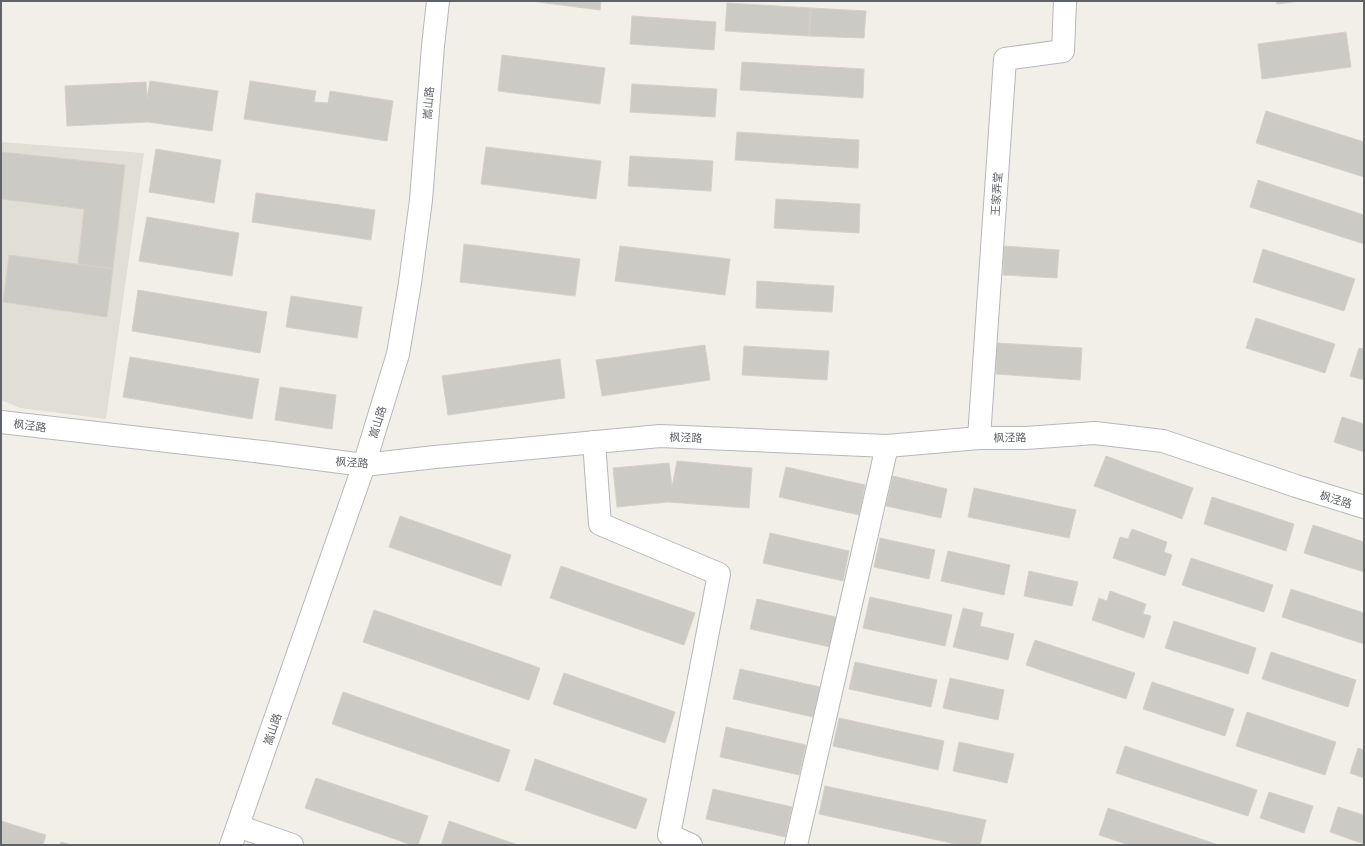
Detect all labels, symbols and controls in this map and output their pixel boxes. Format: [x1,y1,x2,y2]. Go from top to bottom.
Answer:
street label: 嵩山路 [420,86,436,120]
street label: 王家弄堂 [988,172,1004,216]
street label: 嵩山路 [366,404,388,440]
street label: 枫泾路 [13,417,47,433]
street label: 枫泾路 [669,430,703,444]
street label: 枫泾路 [993,430,1027,444]
street label: 枫泾路 [335,454,369,470]
street label: 枫泾路 [1318,488,1354,510]
street label: 嵩山路 [260,711,284,747]

